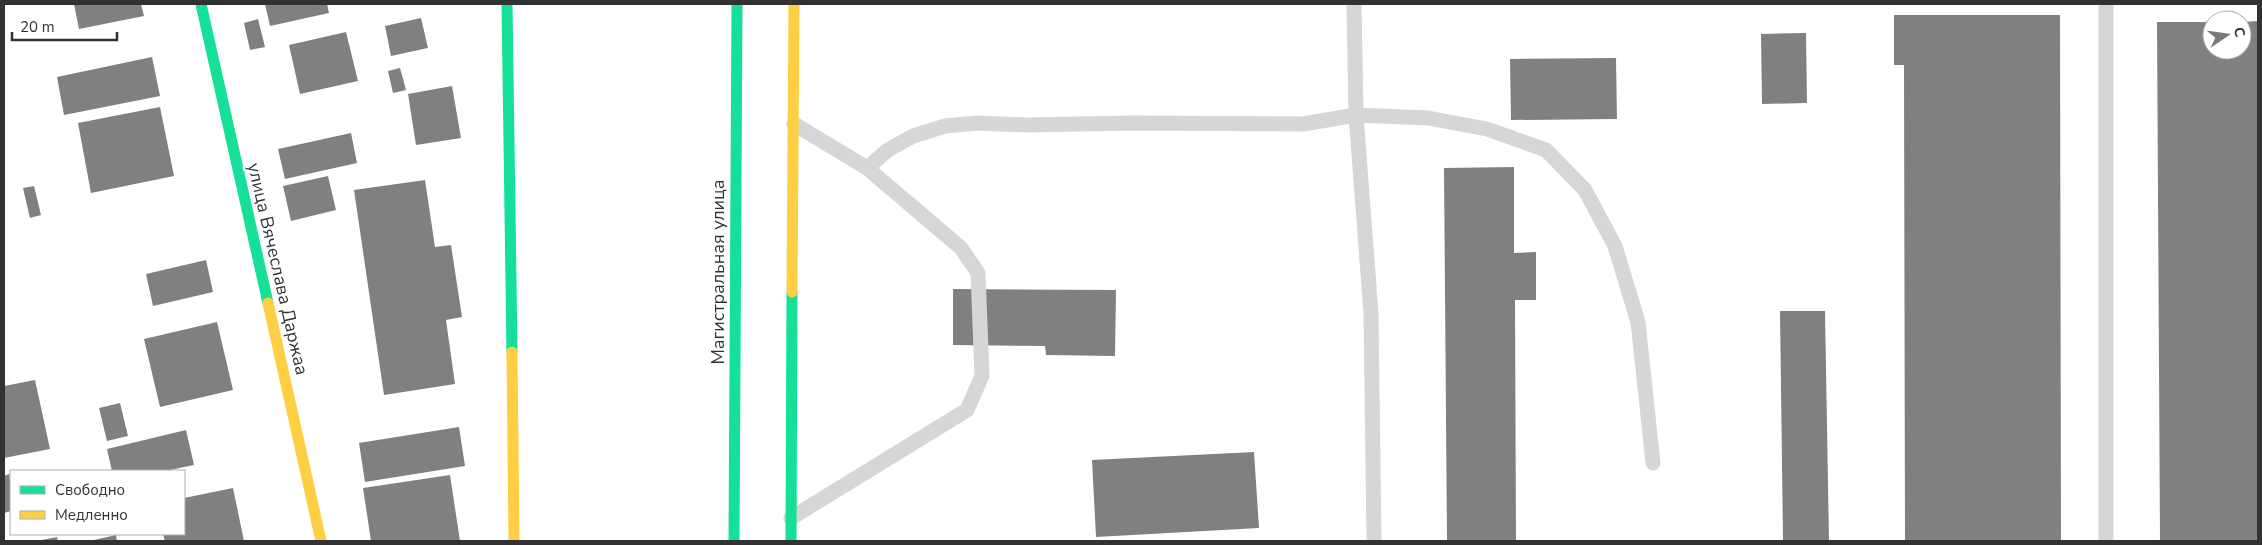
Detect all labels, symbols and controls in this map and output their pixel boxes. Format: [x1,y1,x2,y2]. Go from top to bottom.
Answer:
scale bar [12,10,118,42]
north arrow [2202,10,2252,60]
text: 20 m [20,17,55,37]
text: С [2229,25,2250,39]
street label: улица Вячеслава Даржаа [242,161,314,377]
street label: Магистральная улица [706,179,730,365]
legend [10,470,185,535]
text: Свободно [55,480,125,500]
text: Медленно [55,505,128,525]

